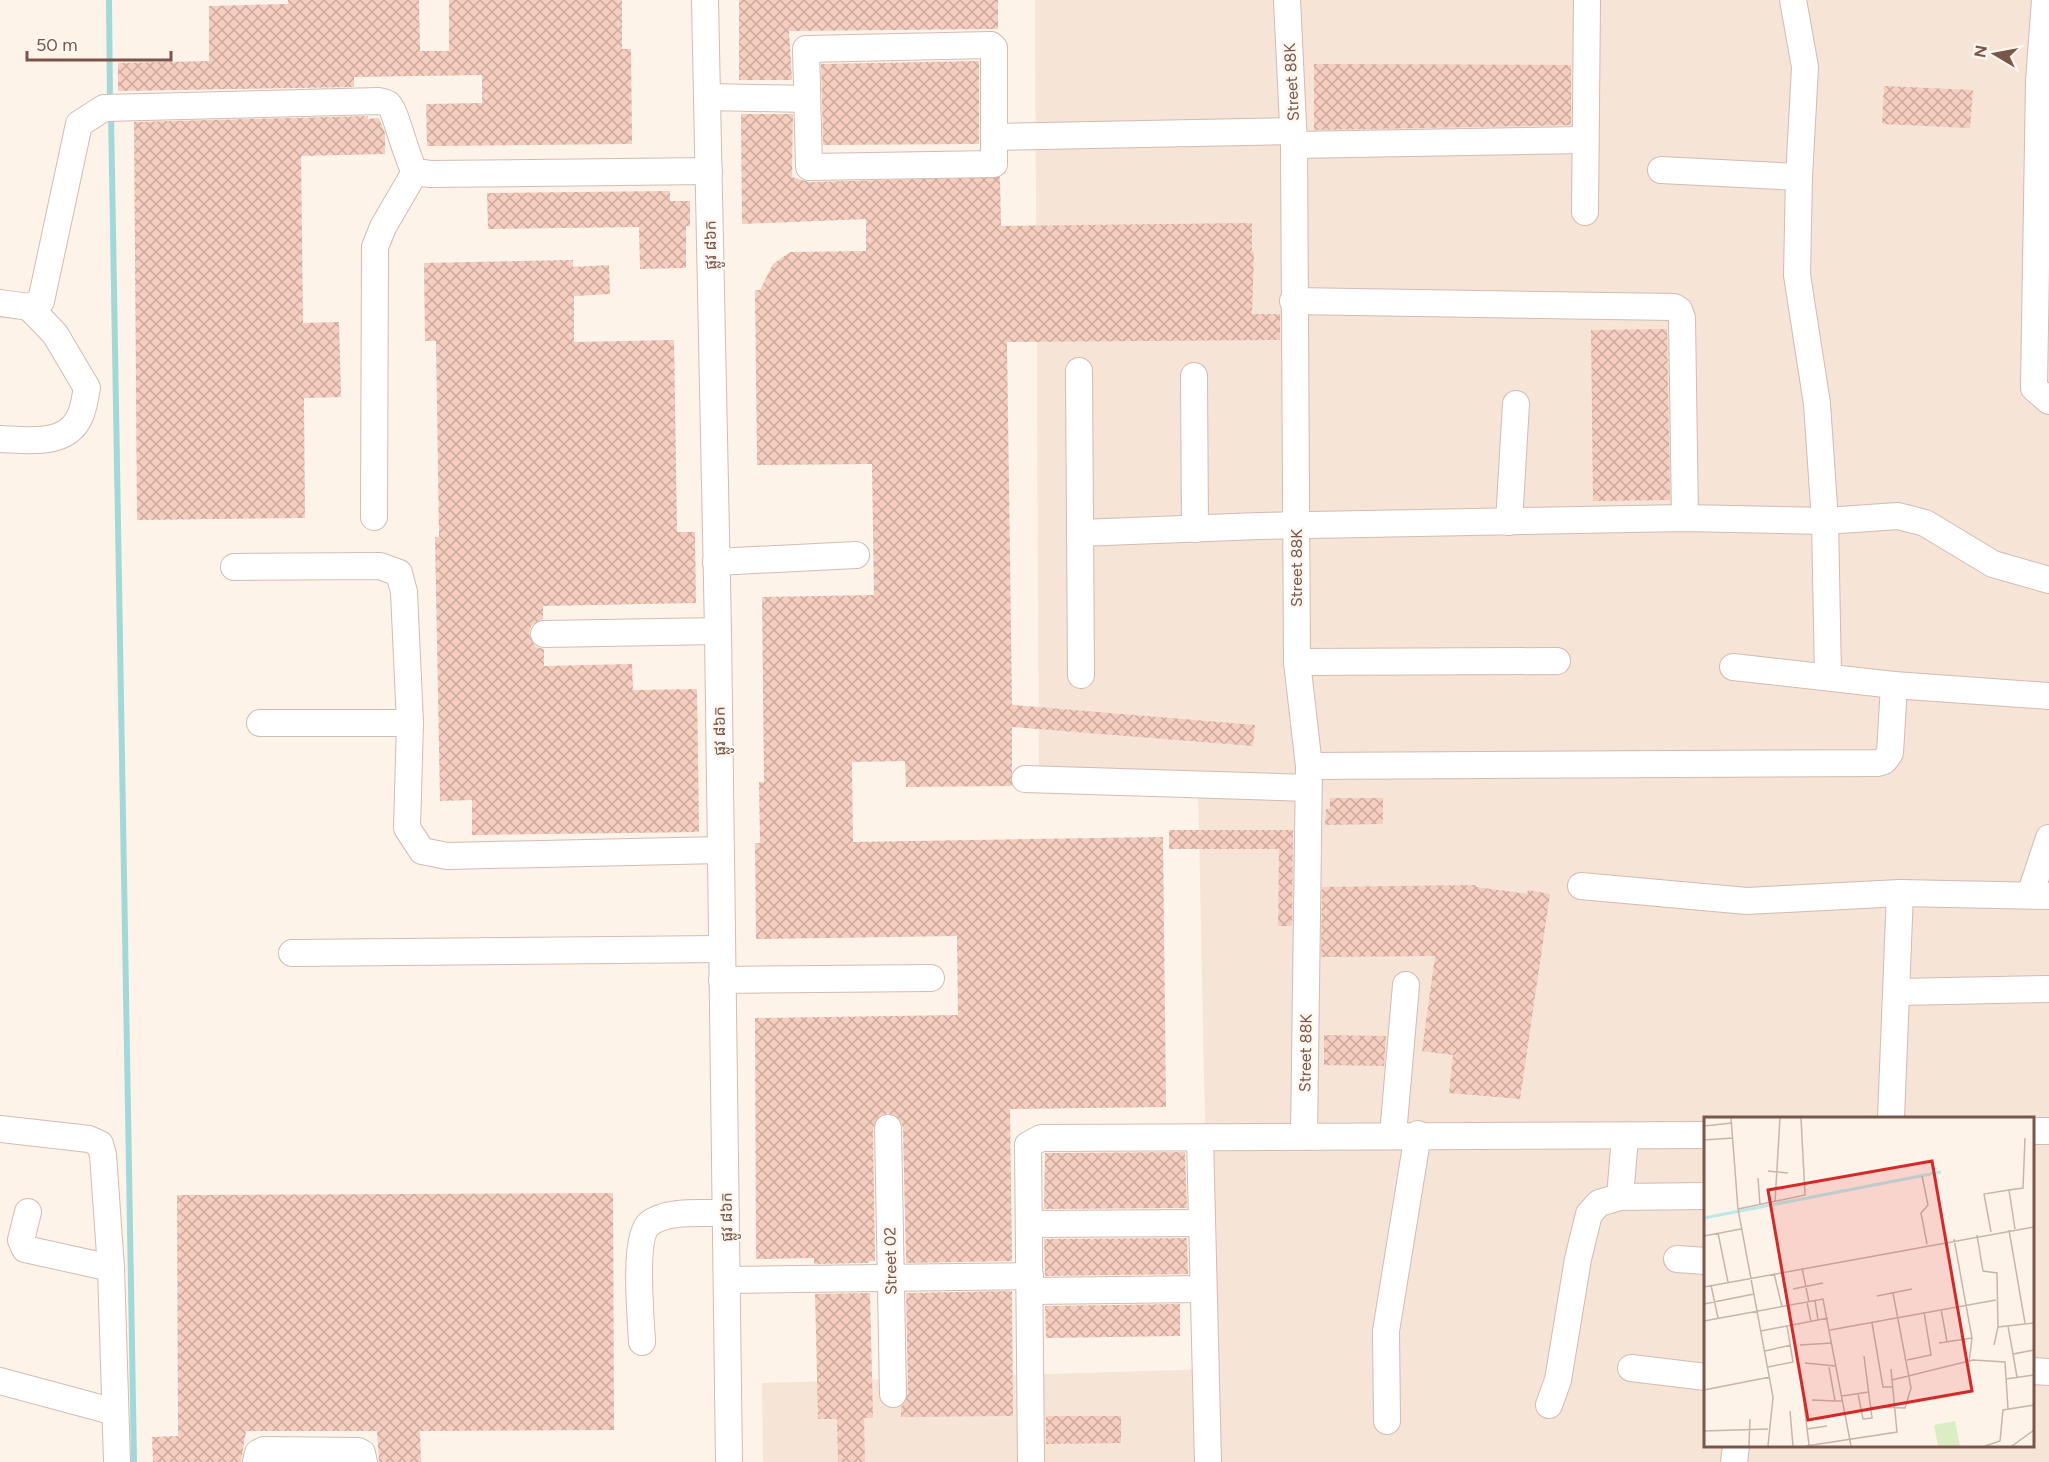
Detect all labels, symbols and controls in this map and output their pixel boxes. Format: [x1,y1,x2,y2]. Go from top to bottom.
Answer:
scale bar [27,24,171,62]
north arrow [1965,24,2025,84]
text: 50 m [36,34,78,56]
street label: Street 88K [1280,42,1303,122]
text: N [1970,44,1991,59]
street label: ផ្លូវ ៨៦ក [701,220,725,270]
street label: Street 88K [1287,529,1306,607]
street label: ផ្លូវ ៨៦ក [710,706,734,756]
street label: Street 88K [1295,1014,1316,1092]
inset map [1704,1117,2034,1447]
street label: ផ្លូវ ៨៦ក [717,1192,741,1242]
street label: Street 02 [880,1227,901,1295]

